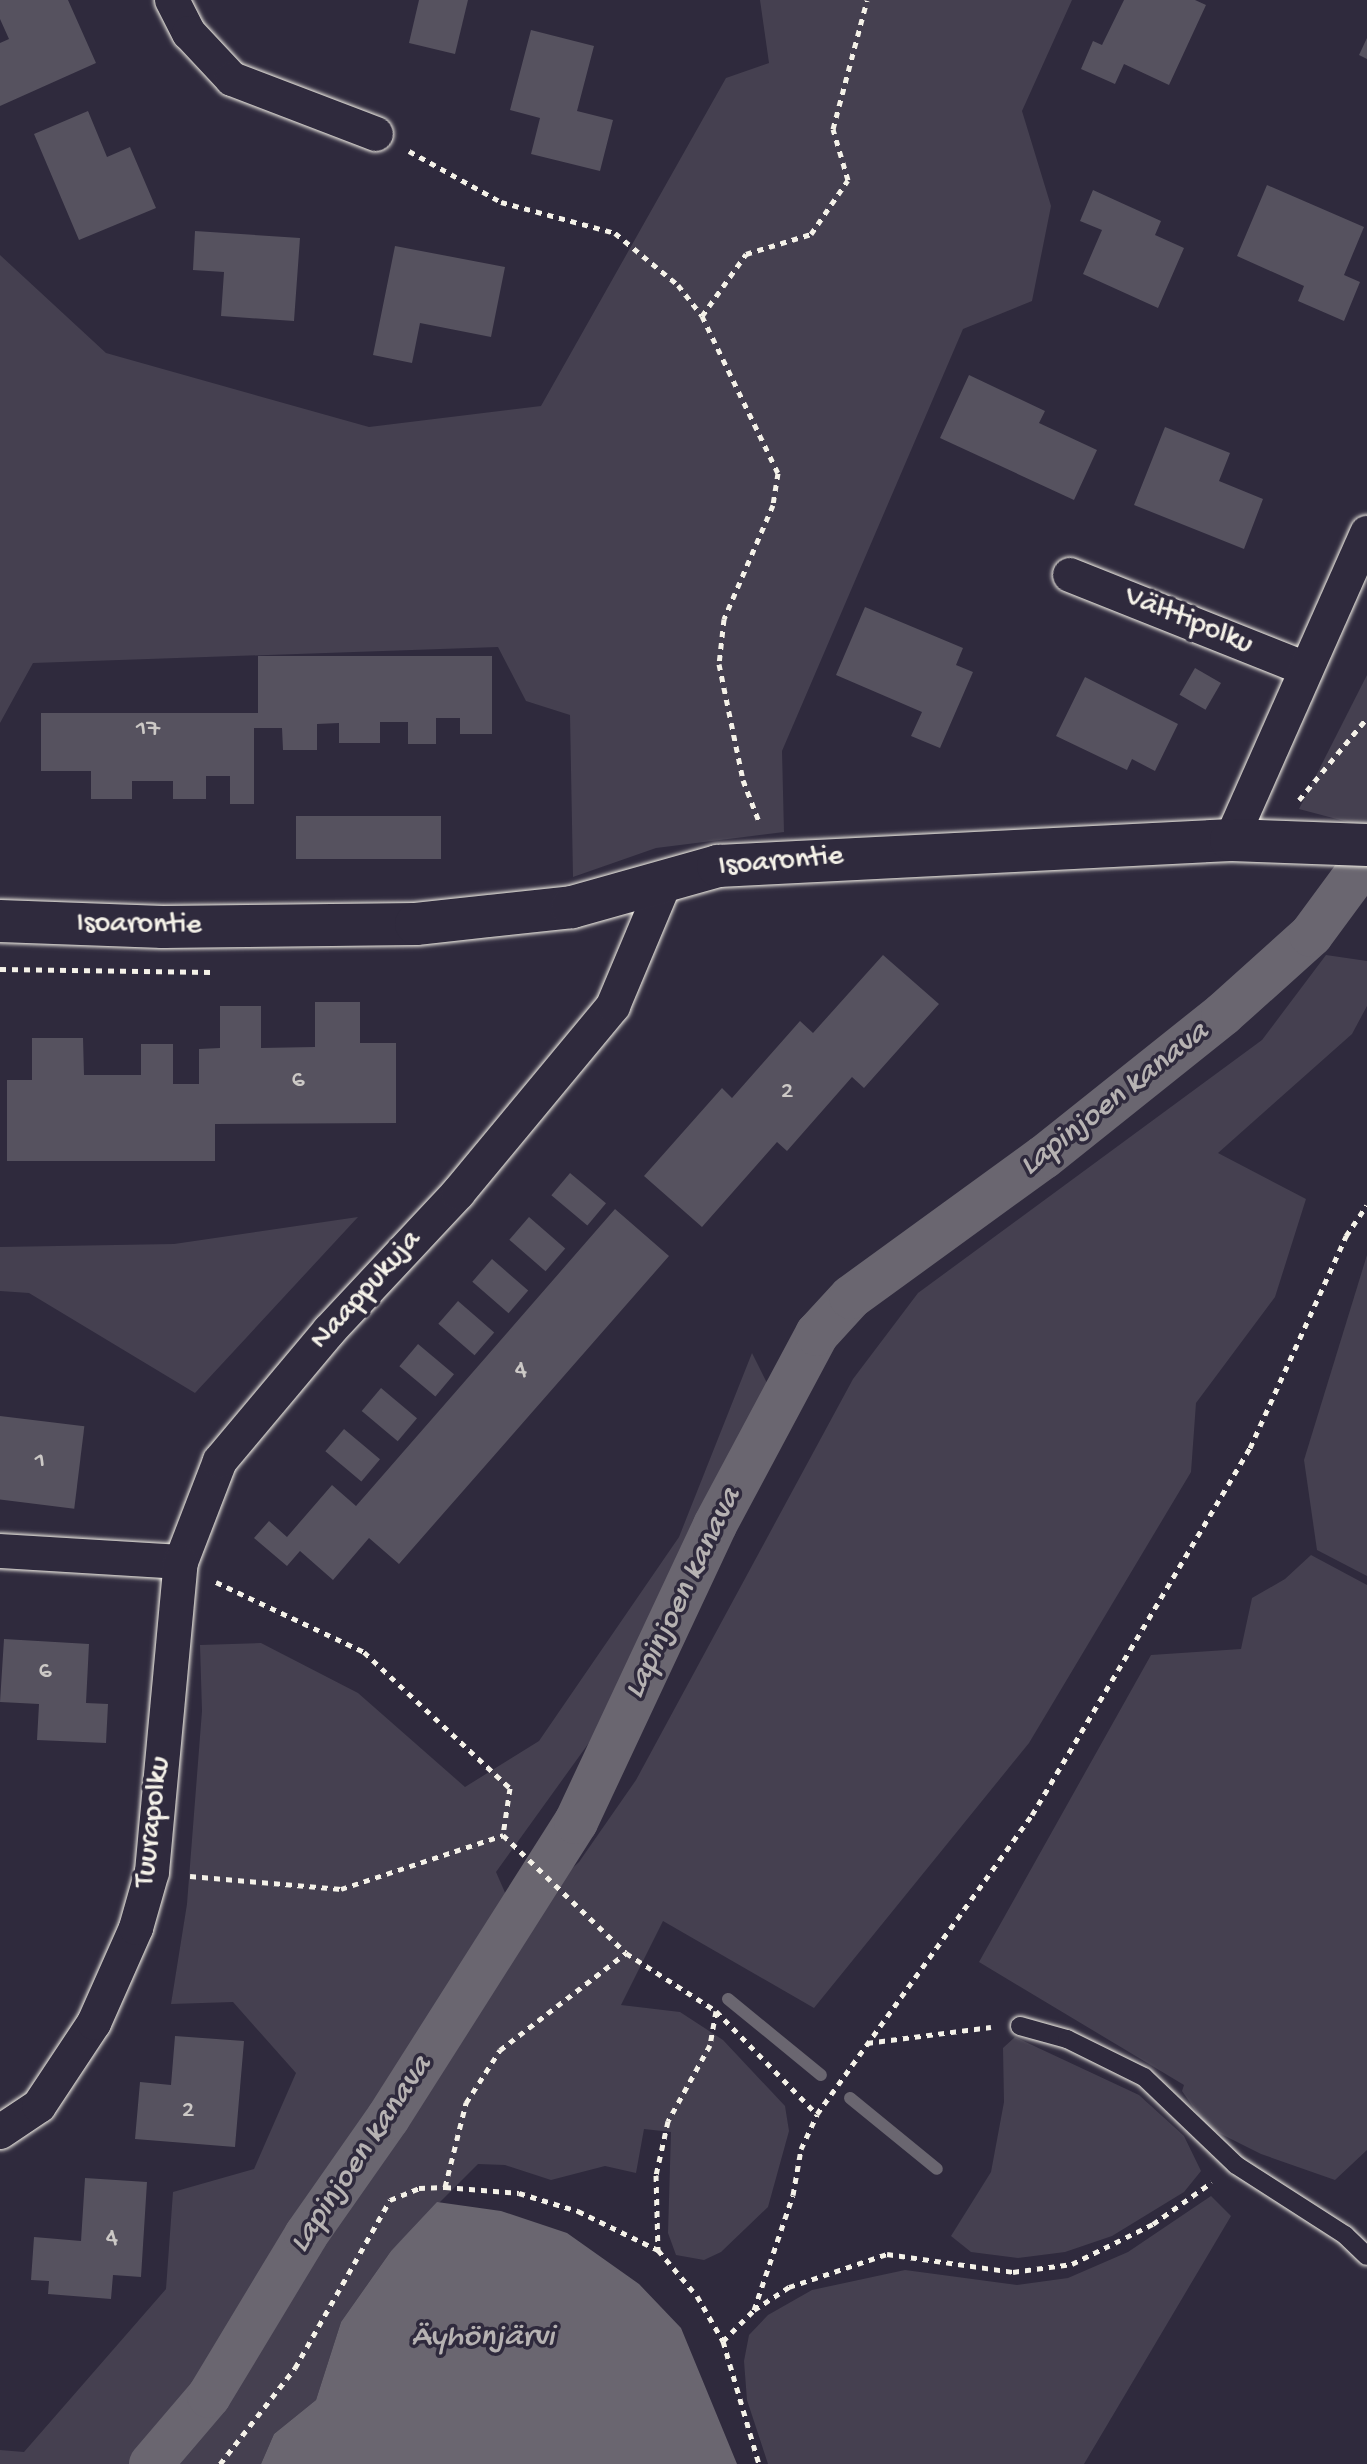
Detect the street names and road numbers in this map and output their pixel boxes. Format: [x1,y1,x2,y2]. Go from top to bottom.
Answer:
street label: Välttipolku [1119,580,1257,664]
street label: Isoarontie [717,840,845,886]
street label: Isoarontie [76,907,202,945]
street label: Naappukuja [304,1223,430,1359]
street label: Tuurapolku [128,1755,180,1889]

